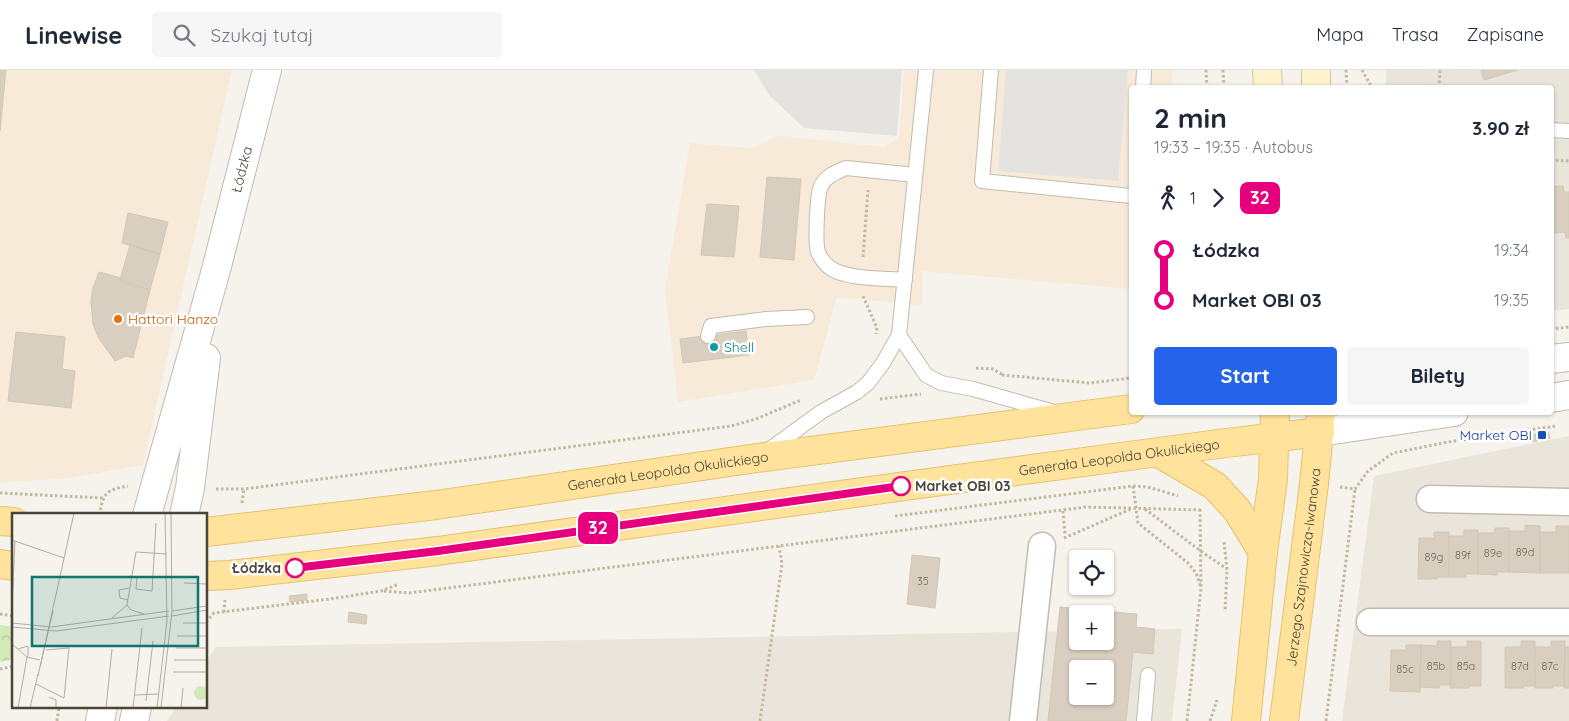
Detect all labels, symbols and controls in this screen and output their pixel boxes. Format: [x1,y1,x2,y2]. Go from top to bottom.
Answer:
search box [152,12,502,57]
text: Linewise [25,20,122,50]
icon: search [170,21,198,49]
text: Szukaj tutaj [210,23,313,47]
text: Mapa [1316,23,1364,46]
text: Trasa [1392,23,1439,46]
text: Zapisane [1467,23,1544,46]
text: 2 min [1154,100,1227,135]
text: 3.90 zł [1472,116,1529,140]
text: 19:33 – 19:35 · Autobus [1154,137,1313,157]
street label: Łódzka [227,144,256,195]
icon: walk [1154,184,1182,212]
icon: forward [1204,184,1232,212]
text: 32 [1250,186,1270,209]
text: 1 [1190,188,1196,208]
text: Łódzka [1192,238,1260,262]
text: 19:34 [1494,240,1529,260]
text: Market OBI 03 [1192,288,1322,312]
text: 19:35 [1494,290,1529,310]
place label: Hattori Hanzo [128,310,218,328]
marker: Hattori Hanzo [112,313,124,325]
place label: Shell [724,338,754,356]
marker: Shell [708,341,720,353]
button: Start [1154,347,1337,405]
button: Bilety [1347,347,1529,405]
place label: Market OBI [1460,426,1532,444]
marker: Market OBI [1536,429,1548,441]
street label: Generała Leopolda Okulickiego [1018,435,1221,480]
street label: Generała Leopolda Okulickiego [566,448,769,495]
street label: Jerzego Szajnowicza-Iwanowa [1282,467,1324,667]
marker: Market OBI 03 [891,476,911,496]
place label: Market OBI 03 [915,477,1011,495]
line badge: 32 [576,512,620,544]
inset map [12,513,208,708]
text: 32 [588,516,608,539]
house number: 89d [1516,545,1534,559]
house number: 89e [1484,546,1502,560]
house number: 89f [1455,548,1471,562]
map controls [1069,550,1114,705]
button: locate [1069,550,1114,595]
house number: 89g [1425,550,1443,564]
marker: Łódzka [285,558,305,578]
place label: Łódzka [231,559,281,577]
house number: 35 [917,574,929,588]
button: + [1069,605,1114,650]
house number: 85b [1427,659,1446,673]
house number: 85a [1457,659,1475,673]
house number: 87d [1511,659,1529,673]
house number: 87c [1542,659,1559,673]
button: − [1069,660,1114,705]
house number: 85c [1396,662,1414,676]

